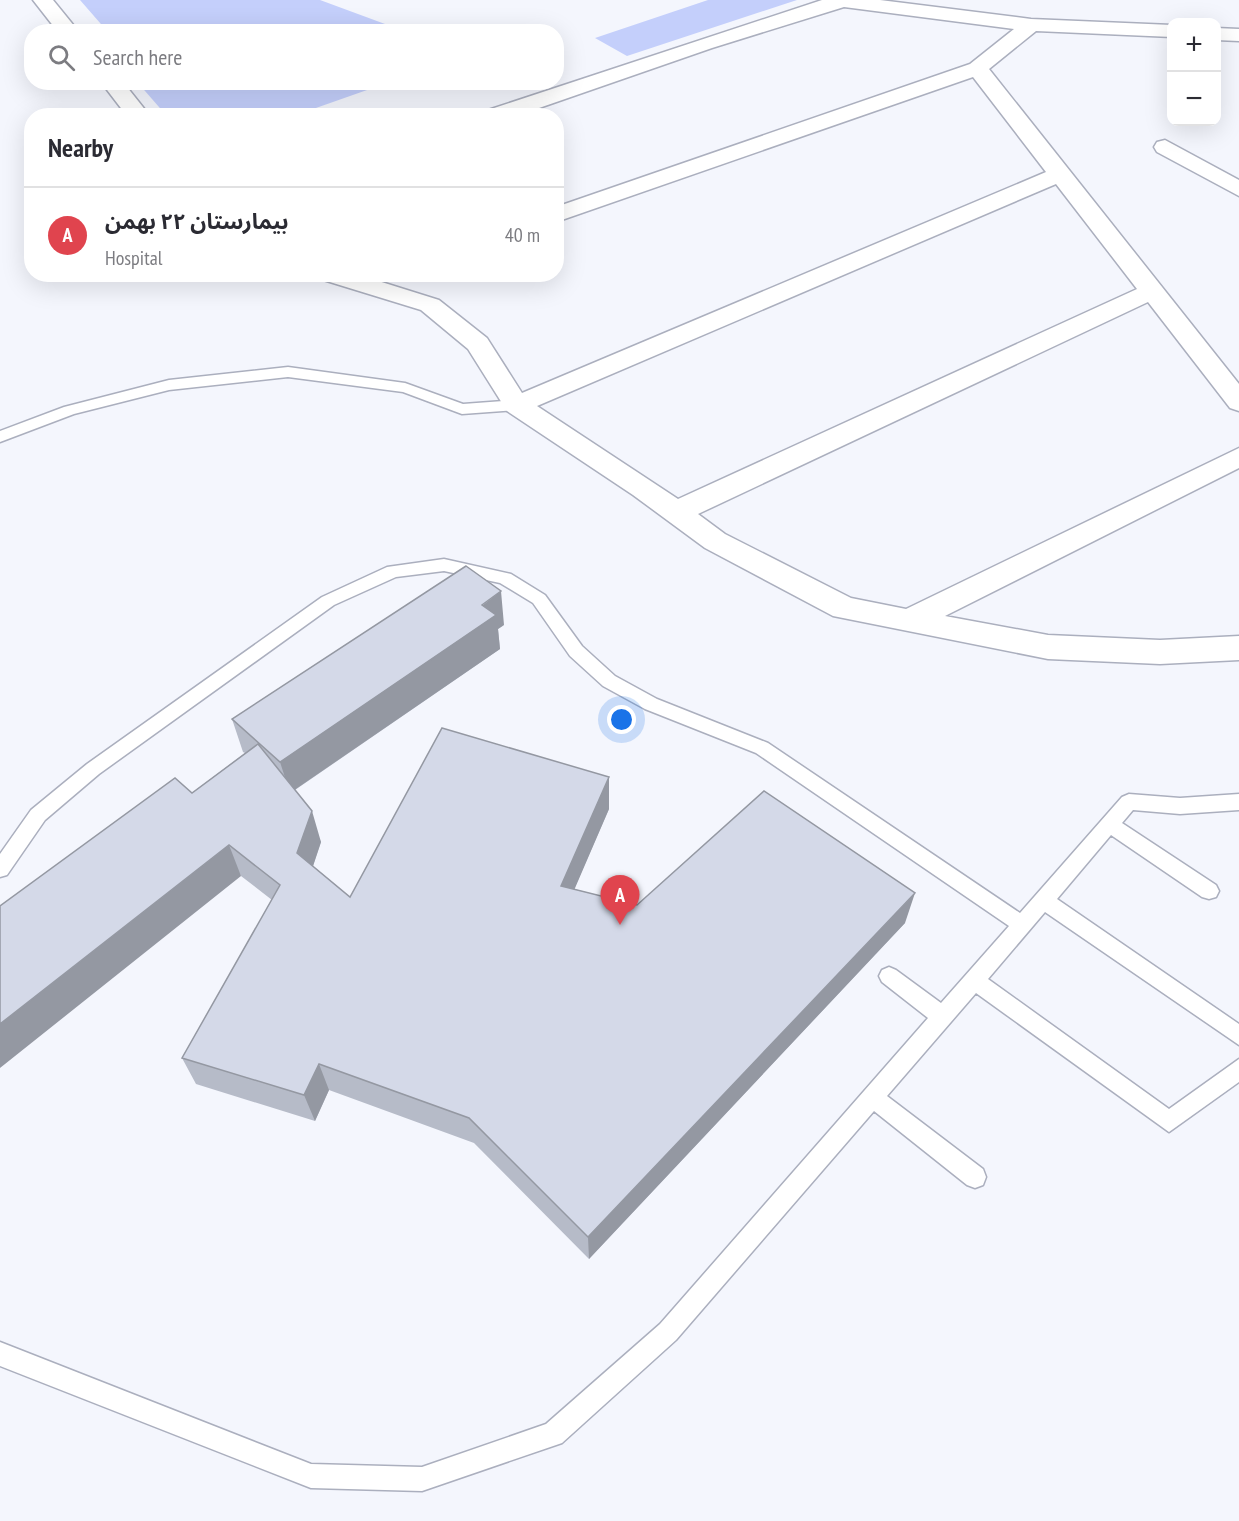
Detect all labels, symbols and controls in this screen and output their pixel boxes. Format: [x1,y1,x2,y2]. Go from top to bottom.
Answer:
map controls [1167,18,1221,126]
button: + [1167,18,1221,72]
search box [24,24,564,90]
icon: search [45,41,78,74]
text: Search here [93,43,182,71]
button: − [1167,72,1221,126]
text: Nearby [48,131,113,164]
text: بیمارستان ۲۲ بهمن [105,207,288,235]
text: A [62,222,73,248]
text: 40 m [505,222,540,248]
text: Hospital [105,245,162,271]
your location [607,705,636,734]
pin: A [600,876,640,925]

